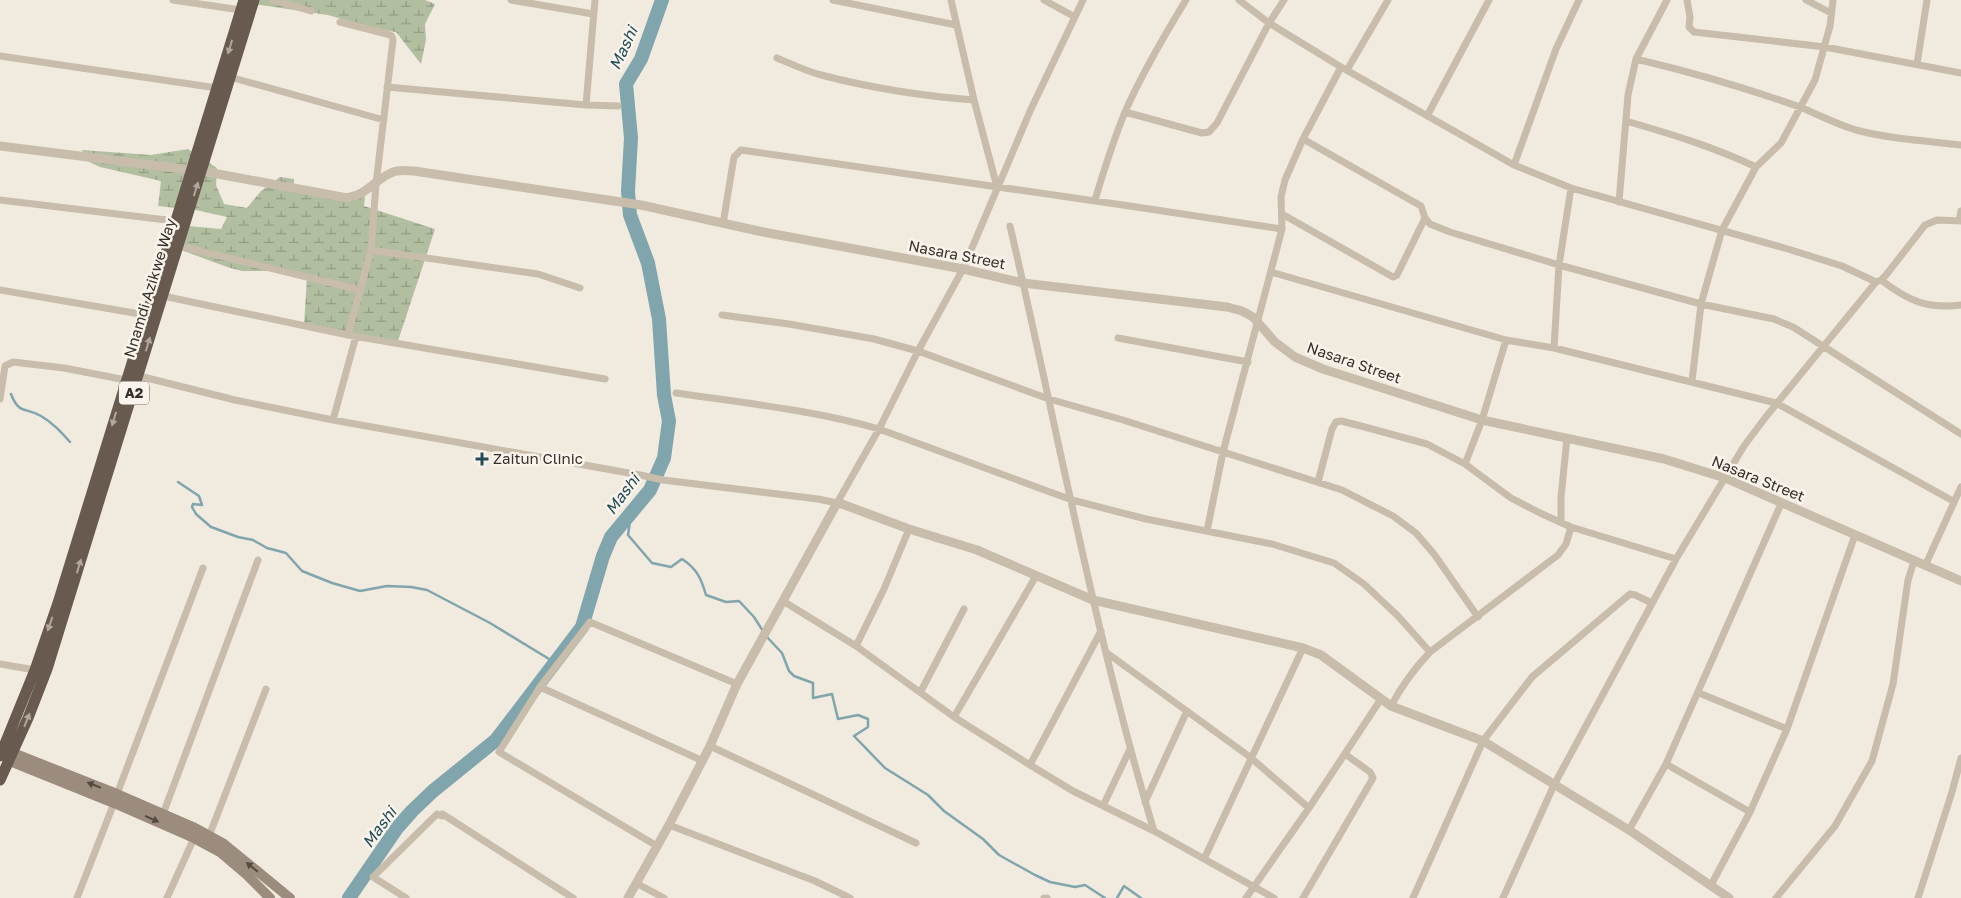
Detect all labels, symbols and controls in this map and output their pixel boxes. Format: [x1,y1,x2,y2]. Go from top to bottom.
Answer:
water label: Mashi [604,22,642,73]
one-way arrow [225,39,233,54]
one-way arrow [193,181,201,196]
street label: Nnamdi Azikwe Way [119,215,179,360]
street label: Nasara Street [907,236,1007,272]
one-way arrow [145,337,153,352]
street label: Nasara Street [1305,337,1404,387]
road number: A2 [119,382,149,404]
one-way arrow [110,412,118,427]
place label: Zaitun Clinic [493,449,583,467]
street label: Nasara Street [1709,451,1807,505]
marker: Zaitun Clinic [475,452,489,466]
water label: Mashi [600,468,645,518]
one-way arrow [76,559,84,574]
one-way arrow [46,617,54,632]
one-way arrow [23,712,31,727]
one-way arrow [86,781,101,788]
water label: Mashi [358,801,401,851]
one-way arrow [145,816,159,824]
one-way arrow [246,862,259,873]

